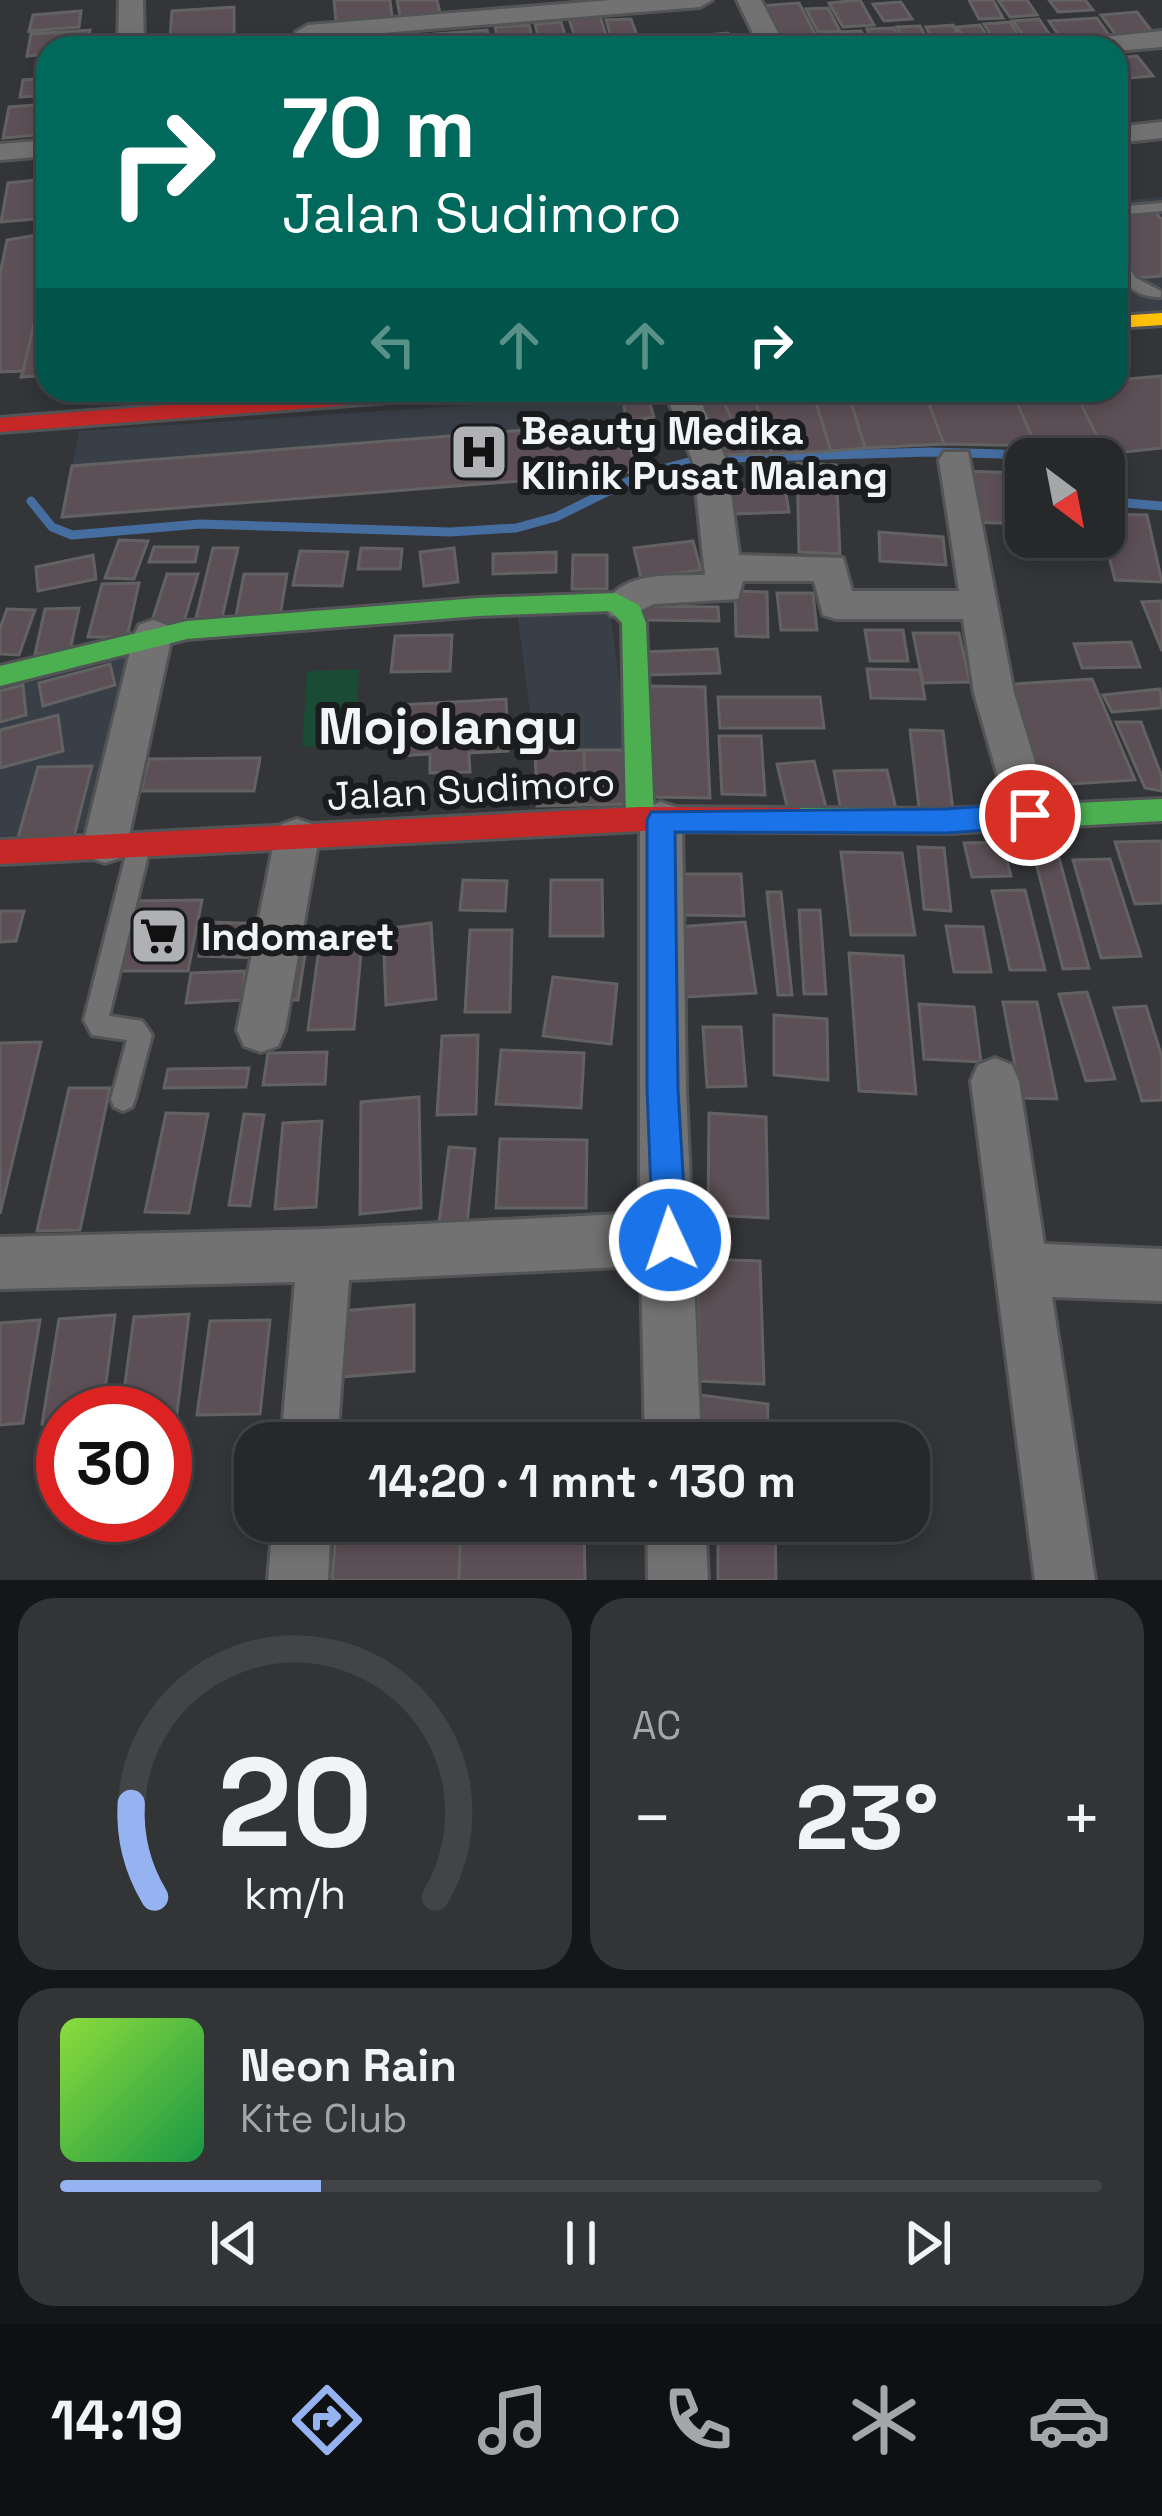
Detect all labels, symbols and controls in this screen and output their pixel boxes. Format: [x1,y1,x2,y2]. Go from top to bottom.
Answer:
text: 70 m [282,74,476,182]
icon: right [84,84,240,240]
text: Jalan Sudimoro [282,179,682,248]
icon: left [360,312,426,378]
icon: ahead [486,312,552,378]
icon: ahead [612,312,678,378]
icon: right [738,312,804,378]
place label: Beauty Medika Klinik Pusat Malang [521,406,888,500]
hospital icon: Beauty Medika Klinik Pusat Malang [448,421,510,483]
north arrow [1005,438,1125,558]
map controls [1005,438,1125,558]
district label: Mojolangu [318,694,578,759]
street label: Jalan Sudimoro [326,757,616,821]
pin [979,764,1081,866]
icon: arrive [997,782,1063,848]
supermarket icon: Indomaret [128,905,190,967]
place label: Indomaret [201,912,394,961]
position arrow [607,1177,733,1303]
speed limit sign: 30 [36,1386,192,1542]
text: 14:20 · 1 mnt · 130 m [368,1453,796,1510]
text: AC [632,1701,681,1750]
text: 20 [217,1723,372,1882]
text: 23° [795,1760,939,1875]
text: − [632,1776,673,1860]
text: + [1061,1776,1102,1860]
text: km/h [244,1867,346,1922]
text: Neon Rain [240,2037,457,2094]
text: Kite Club [240,2094,407,2143]
icon: previous [201,2210,267,2276]
icon: pause [548,2210,614,2276]
icon: next [895,2210,961,2276]
icon: directions [285,2378,369,2462]
icon: music [471,2378,555,2462]
icon: phone [656,2378,740,2462]
icon: climate [842,2378,926,2462]
icon: car [1027,2378,1111,2462]
text: 14:19 [51,2386,183,2455]

